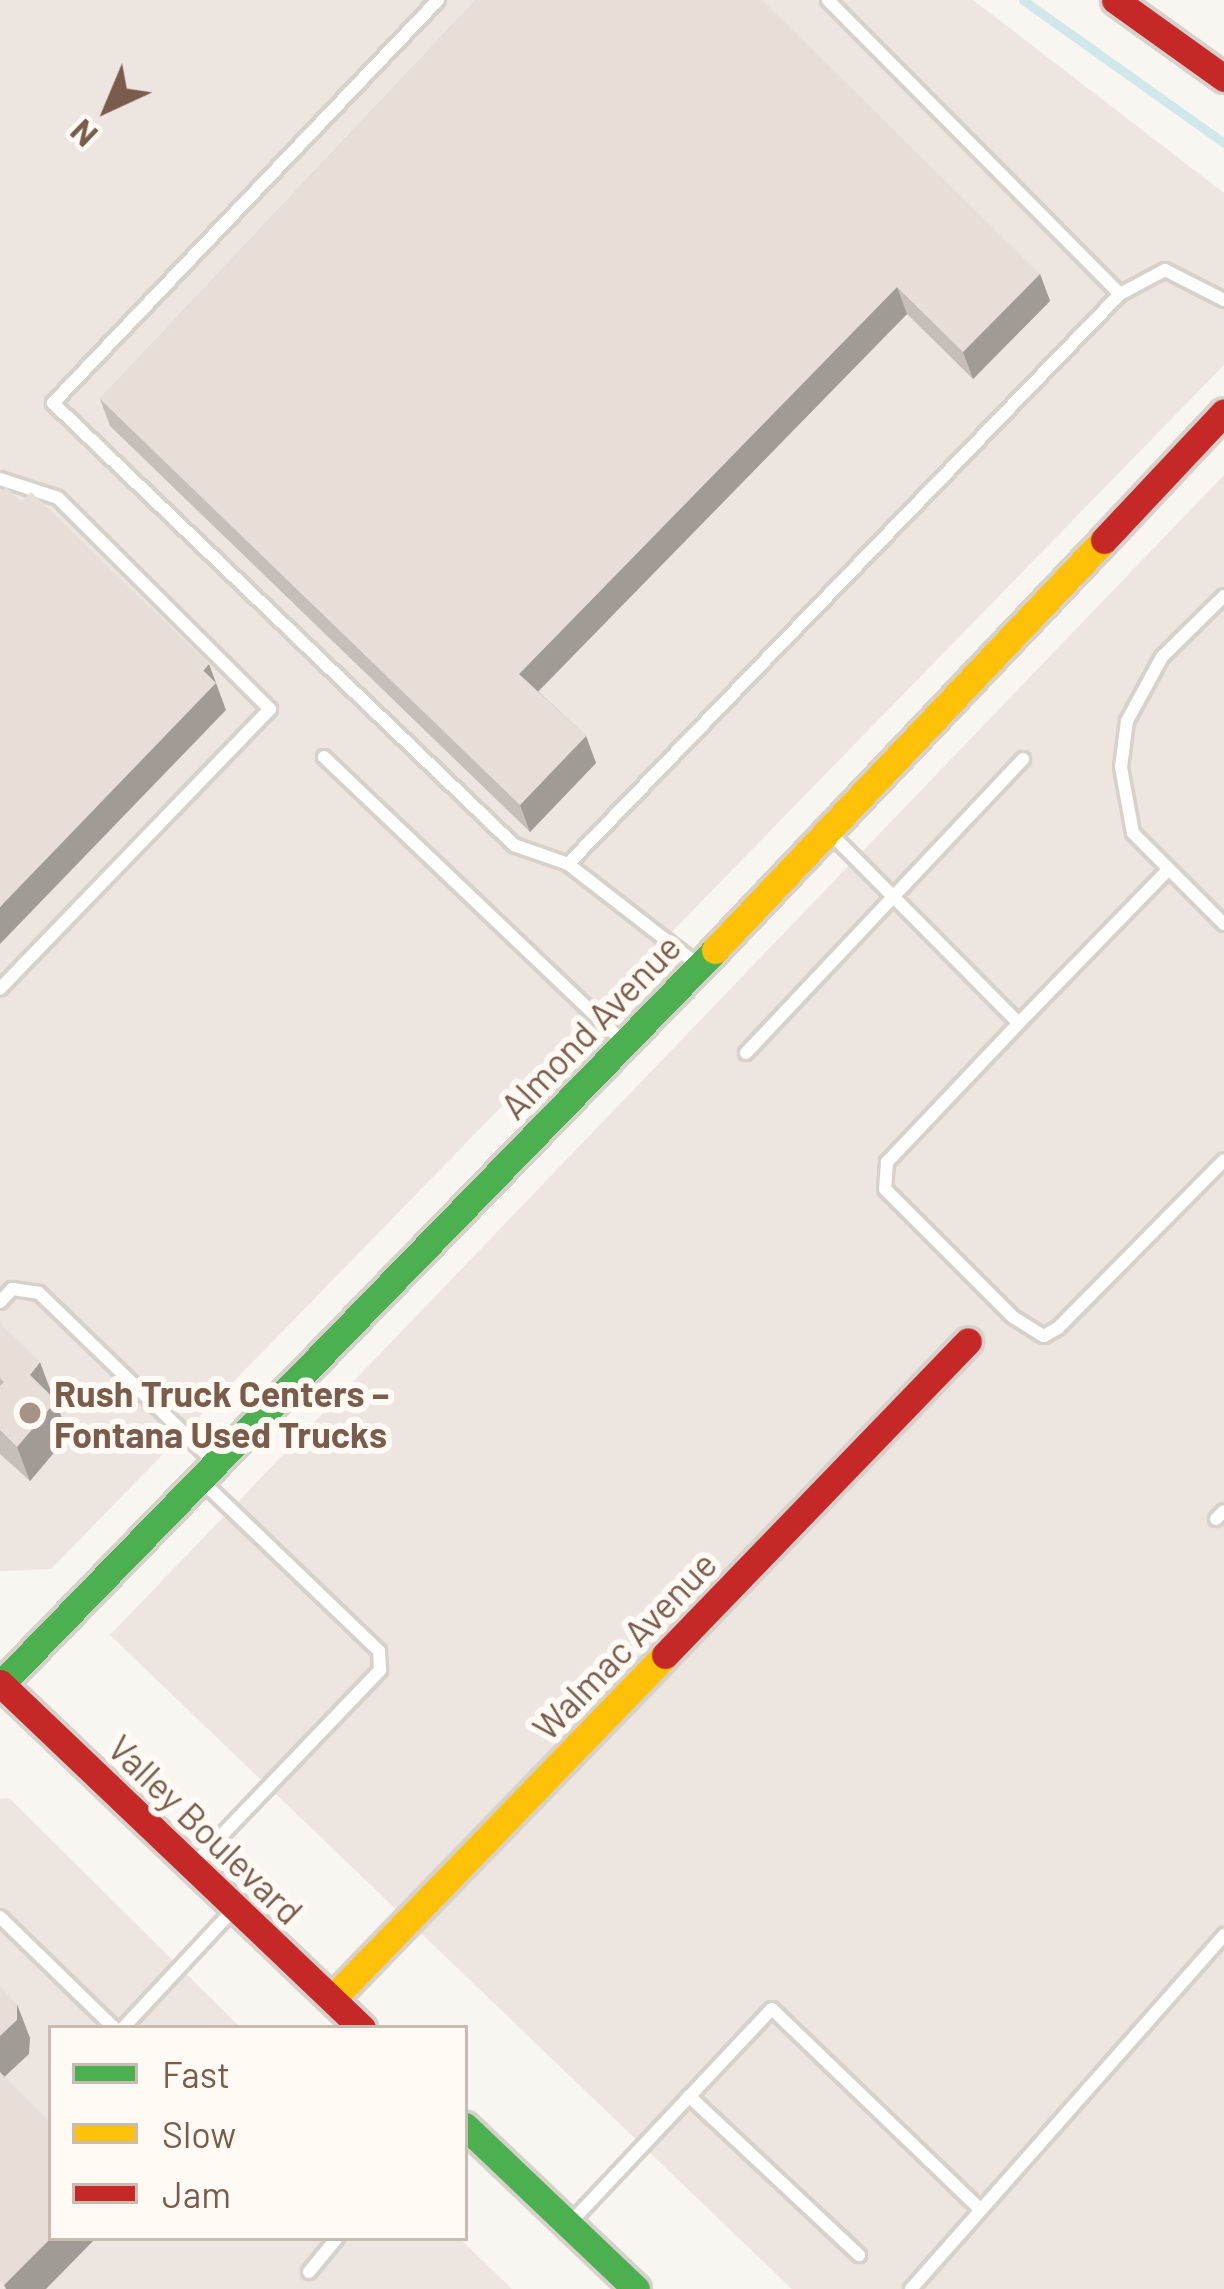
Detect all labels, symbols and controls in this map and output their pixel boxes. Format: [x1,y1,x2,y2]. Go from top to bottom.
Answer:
north arrow [48,48,168,168]
text: N [61,112,105,156]
street label: Almond Avenue [491,925,689,1127]
place label: Rush Truck Centers – Fontana Used Trucks [54,1370,389,1455]
marker: Rush Truck Centers – Fontana Used Trucks [17,1400,43,1426]
street label: Walmac Avenue [523,1542,725,1748]
street label: Valley Boulevard [100,1726,312,1932]
legend [48,2025,468,2241]
text: Fast [162,2052,230,2095]
text: Slow [162,2112,236,2155]
text: Jam [162,2172,231,2215]

